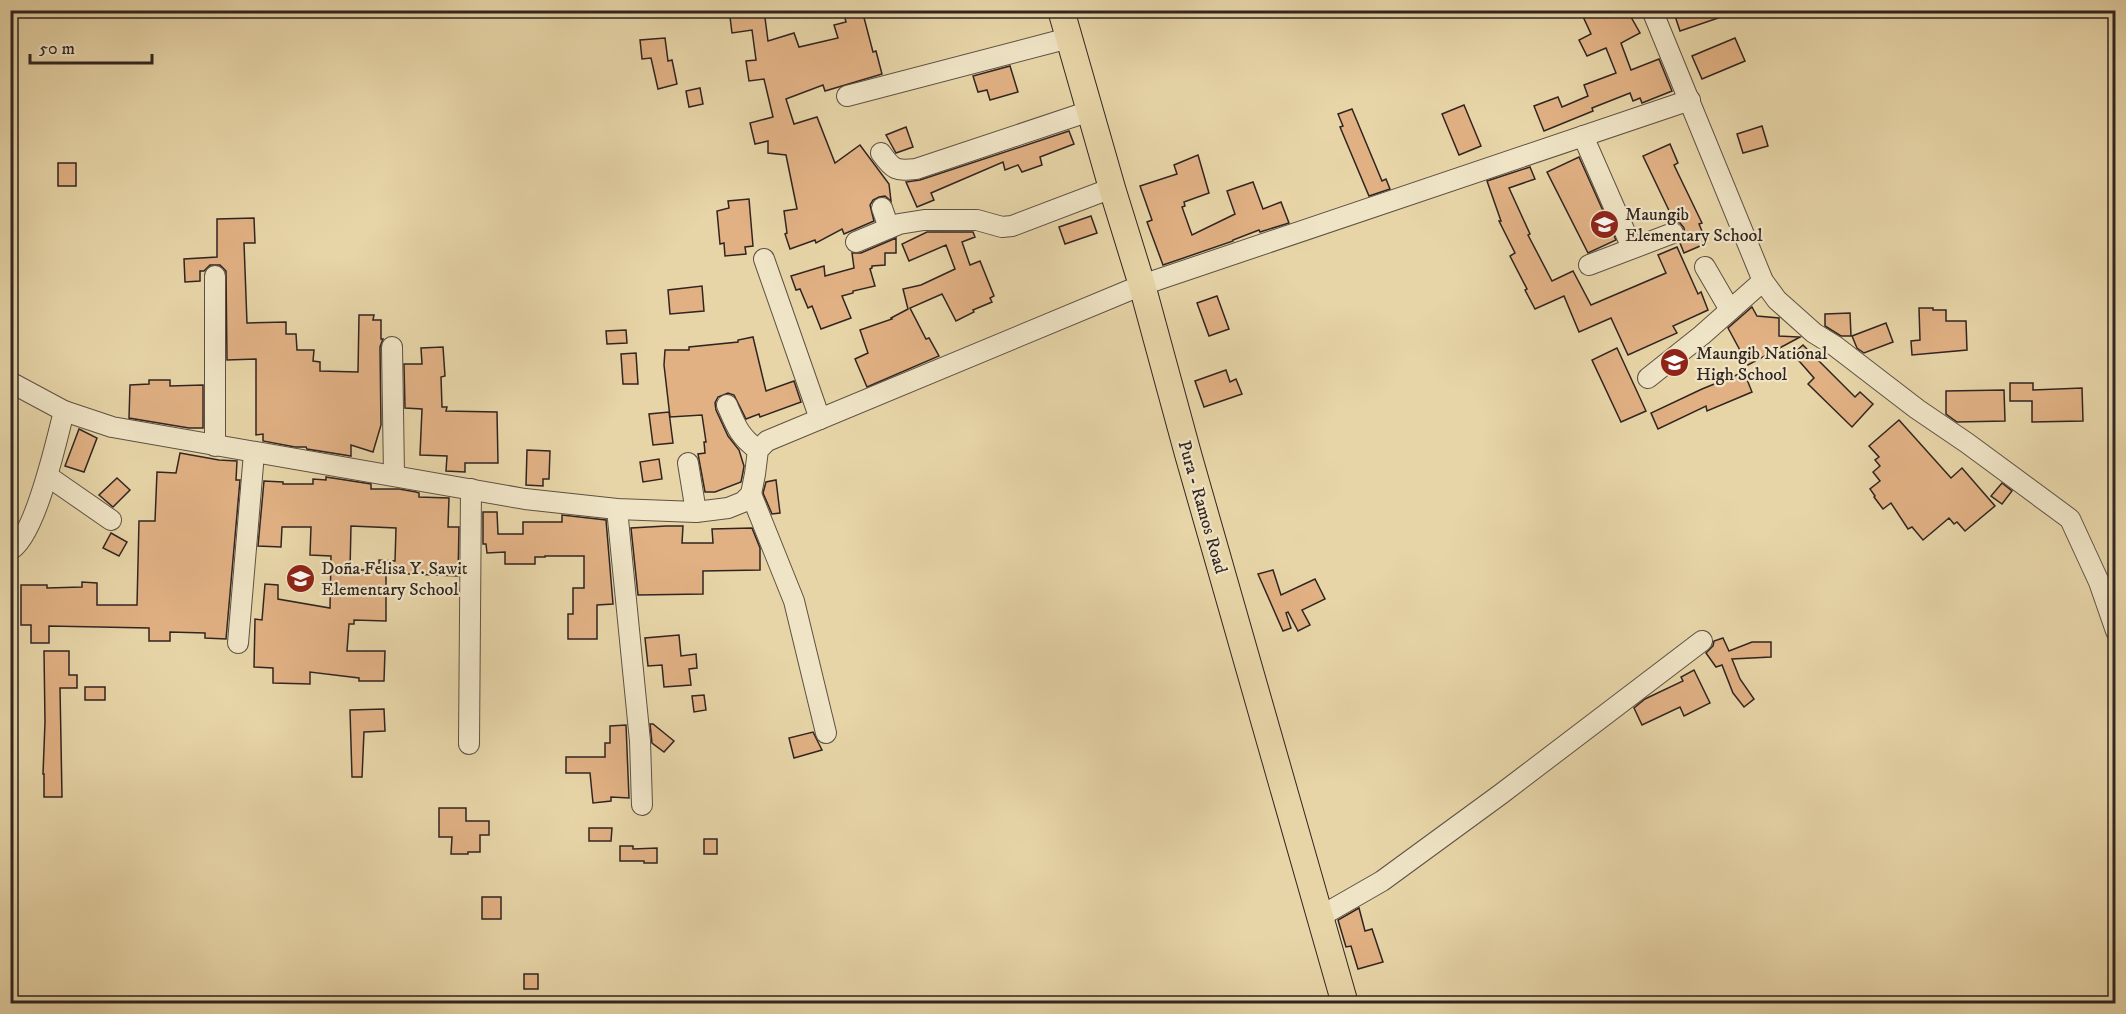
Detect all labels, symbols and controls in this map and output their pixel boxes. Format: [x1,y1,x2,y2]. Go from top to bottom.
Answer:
scale bar [30,27,152,65]
text: 50 m [39,38,75,60]
place label: Maungib Elementary School [1625,204,1763,247]
school or university icon: Maungib Elementary School [1588,208,1620,240]
place label: Maungib National High School [1696,343,1828,386]
school or university icon: Maungib National High School [1659,347,1691,379]
street label: Pura - Ramos Road [1173,438,1232,576]
place label: Doña Felisa Y. Sawit Elementary School [321,558,468,601]
school or university icon: Doña Felisa Y. Sawit Elementary School [284,562,316,594]

